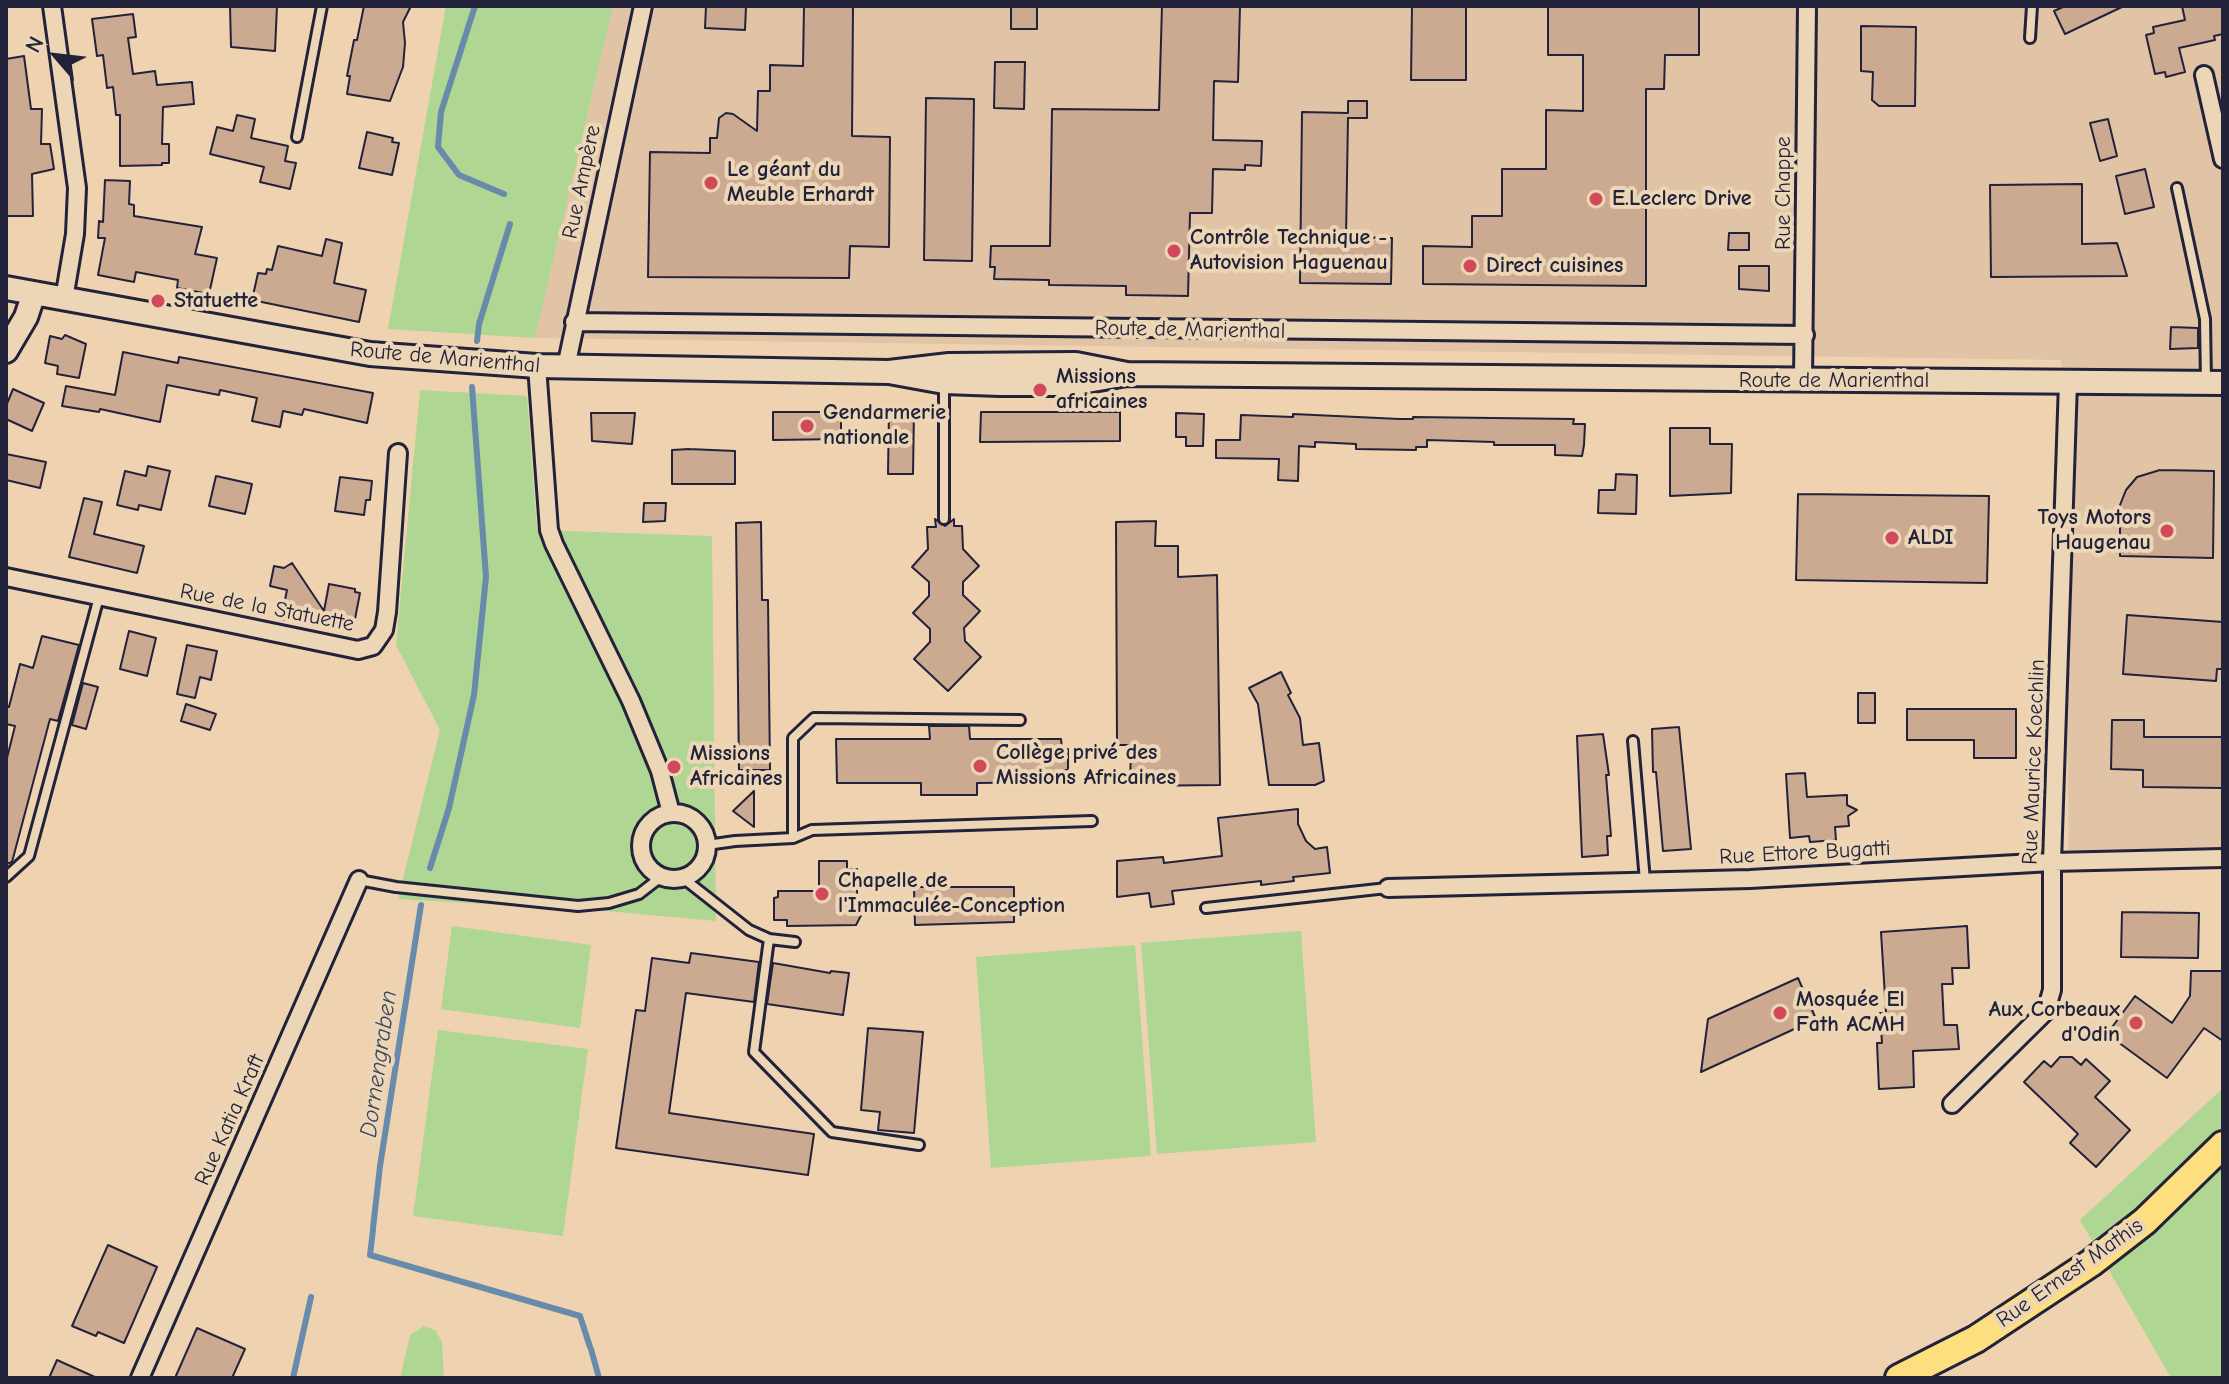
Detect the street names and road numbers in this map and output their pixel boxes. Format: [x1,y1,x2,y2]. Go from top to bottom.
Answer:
street label: Rue Ampère [557,123,607,241]
street label: Rue Chappe [1771,136,1797,250]
street label: Route de Marienthal [1094,315,1286,345]
street label: Route de Marienthal [349,337,541,379]
street label: Route de Marienthal [1739,368,1929,394]
street label: Rue de la Statuette [178,578,356,638]
street label: Rue Maurice Koechlin [2017,659,2051,865]
street label: Rue Ettore Bugatti [1719,835,1891,871]
street label: Rue Katia Kraft [189,1050,271,1190]
street label: Rue Ernest Mathis [1992,1213,2148,1333]

